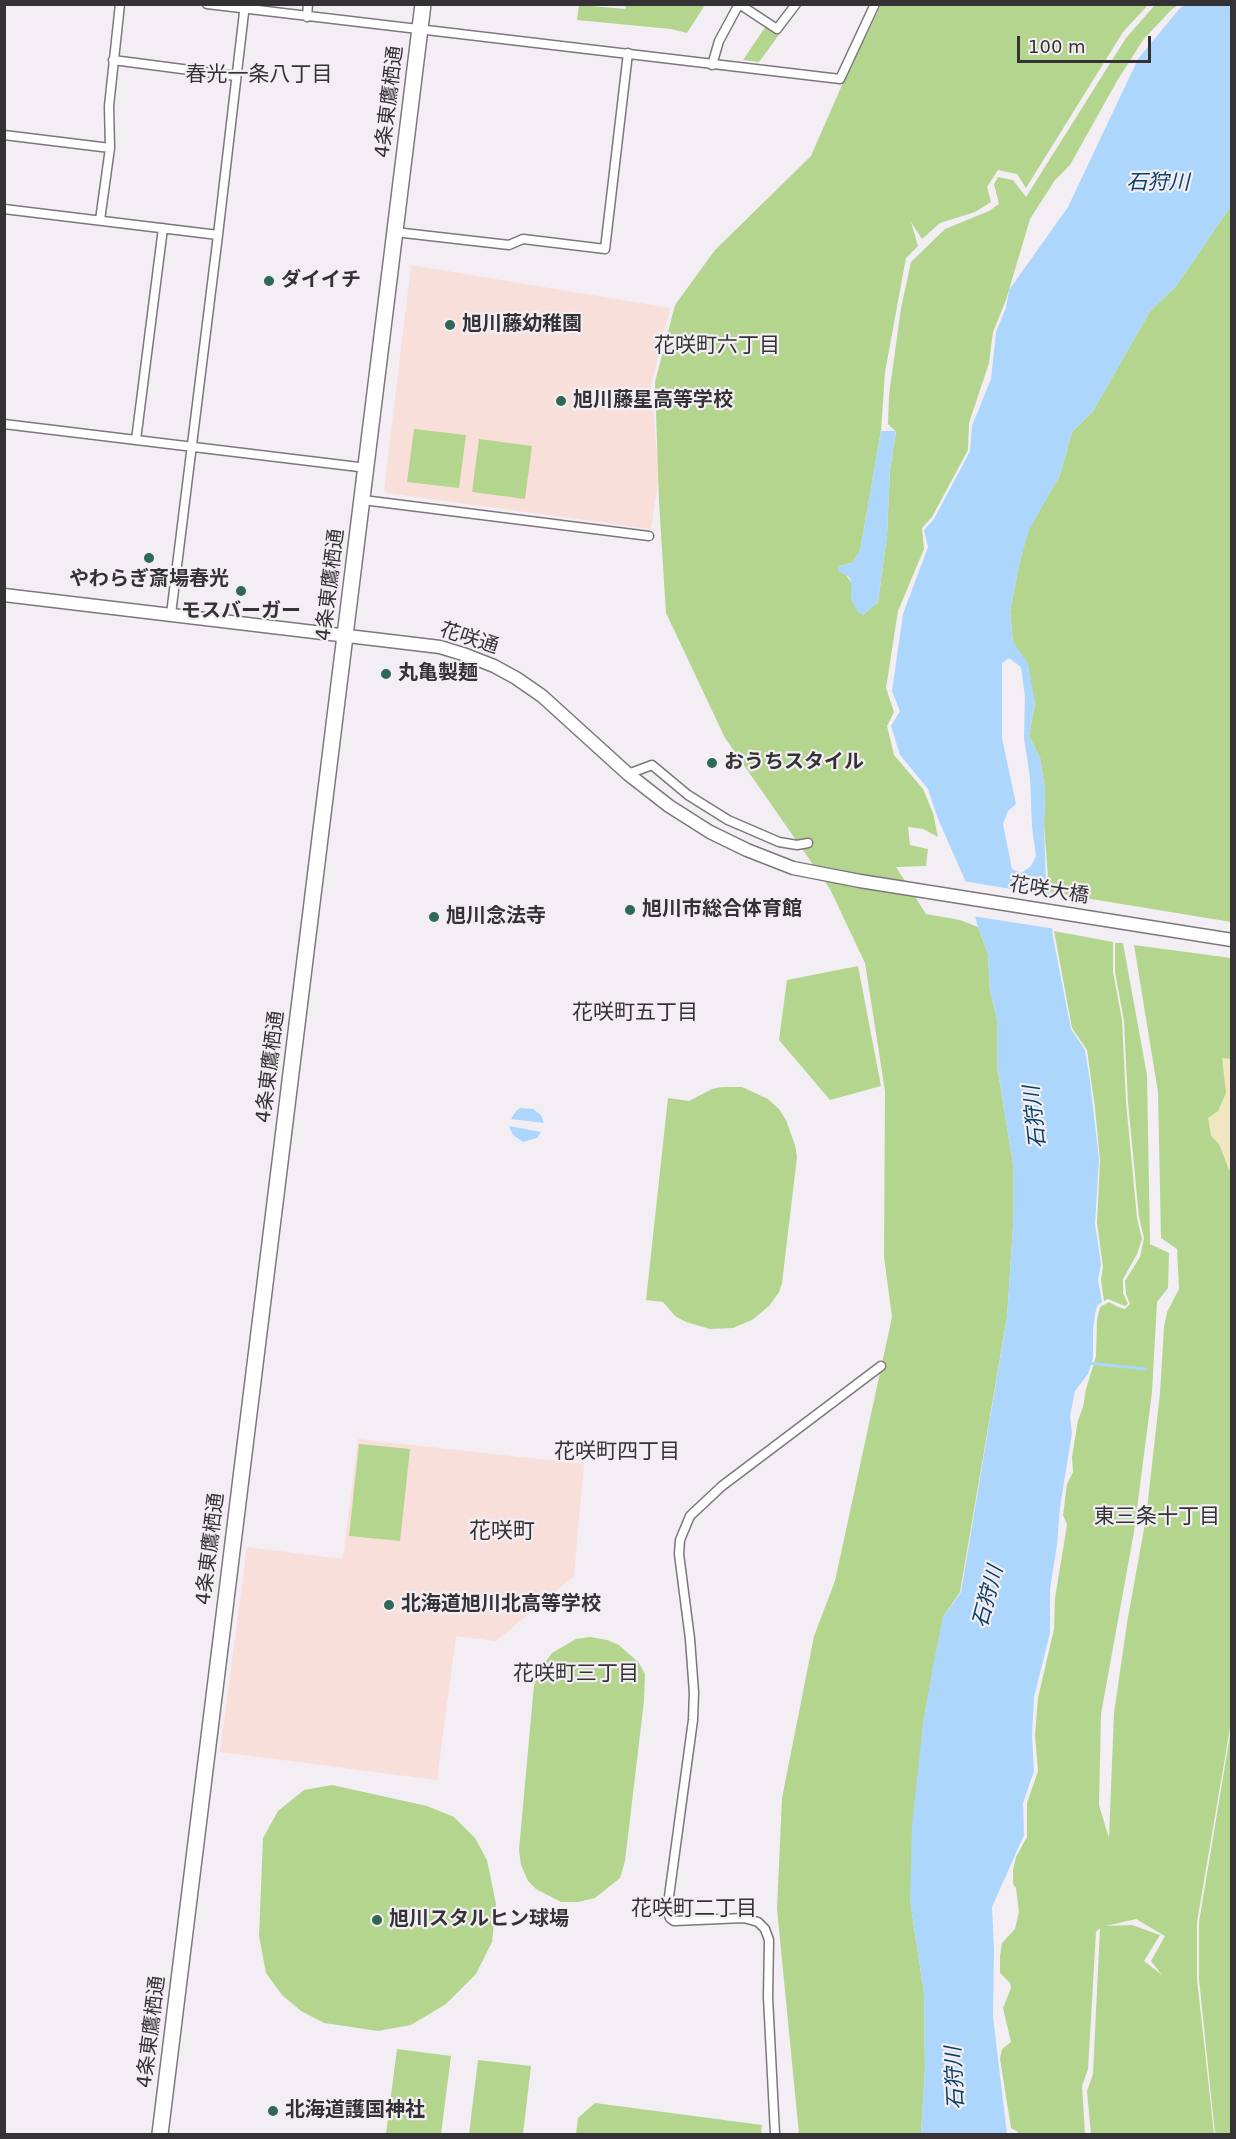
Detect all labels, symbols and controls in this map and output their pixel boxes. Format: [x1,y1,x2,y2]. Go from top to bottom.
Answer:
scale bar [1020,24,1154,62]
text: 100 m [1028,36,1086,57]
street label: 4条東鷹栖通 [371,45,409,159]
district label: 春光一条八丁目 [186,63,332,89]
water label: 石狩川 [1127,171,1189,197]
place label: ダイイチ [281,269,361,293]
marker: ダイイチ [262,274,276,288]
place label: 旭川藤幼稚園 [462,313,582,337]
marker: 旭川藤幼稚園 [443,318,457,332]
district label: 花咲町六丁目 [654,334,780,360]
place label: 旭川藤星高等学校 [573,389,733,413]
marker: 旭川藤星高等学校 [554,394,568,408]
street label: 4条東鷹栖通 [312,528,350,642]
marker: やわらぎ斎場春光 [142,551,156,565]
place label: やわらぎ斎場春光 [69,568,229,592]
marker: モスバーガー [234,584,248,598]
place label: モスバーガー [181,600,301,624]
street label: 花咲通 [437,618,501,660]
place label: 丸亀製麺 [398,662,478,686]
marker: 丸亀製麺 [379,667,393,681]
place label: おうちスタイル [724,751,864,775]
marker: おうちスタイル [705,756,719,770]
street label: 花咲大橋 [1008,873,1090,909]
place label: 旭川市総合体育館 [642,898,802,922]
marker: 旭川市総合体育館 [623,903,637,917]
place label: 旭川念法寺 [446,905,546,929]
marker: 旭川念法寺 [427,910,441,924]
district label: 花咲町五丁目 [572,1001,698,1027]
street label: 4条東鷹栖通 [252,1010,290,1124]
water label: 石狩川 [1020,1084,1052,1150]
district label: 花咲町四丁目 [554,1440,680,1466]
street label: 4条東鷹栖通 [192,1492,230,1606]
district label: 東三条十丁目 [1094,1505,1220,1531]
district label: 花咲町 [469,1519,535,1545]
water label: 石狩川 [969,1563,1009,1631]
place label: 北海道旭川北高等学校 [401,1593,601,1617]
marker: 北海道旭川北高等学校 [382,1598,396,1612]
district label: 花咲町三丁目 [513,1662,639,1688]
district label: 花咲町二丁目 [631,1897,757,1923]
place label: 旭川スタルヒン球場 [389,1908,569,1932]
marker: 旭川スタルヒン球場 [370,1913,384,1927]
street label: 4条東鷹栖通 [133,1975,171,2089]
water label: 石狩川 [942,2046,970,2110]
place label: 北海道護国神社 [285,2099,425,2123]
marker: 北海道護国神社 [266,2104,280,2118]

